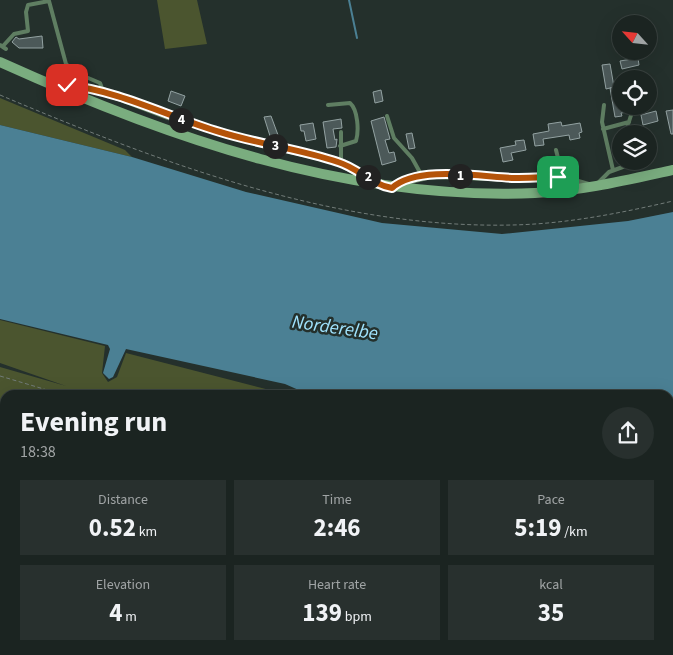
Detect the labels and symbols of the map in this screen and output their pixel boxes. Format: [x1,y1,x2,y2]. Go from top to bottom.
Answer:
north arrow [612,15,658,60]
pin [46,64,88,106]
pin: 4 [168,108,194,132]
pin: 3 [262,134,288,158]
pin [537,156,579,198]
pin: 2 [356,164,380,190]
pin: 1 [448,164,472,188]
water label: Norderelbe [290,309,380,347]

